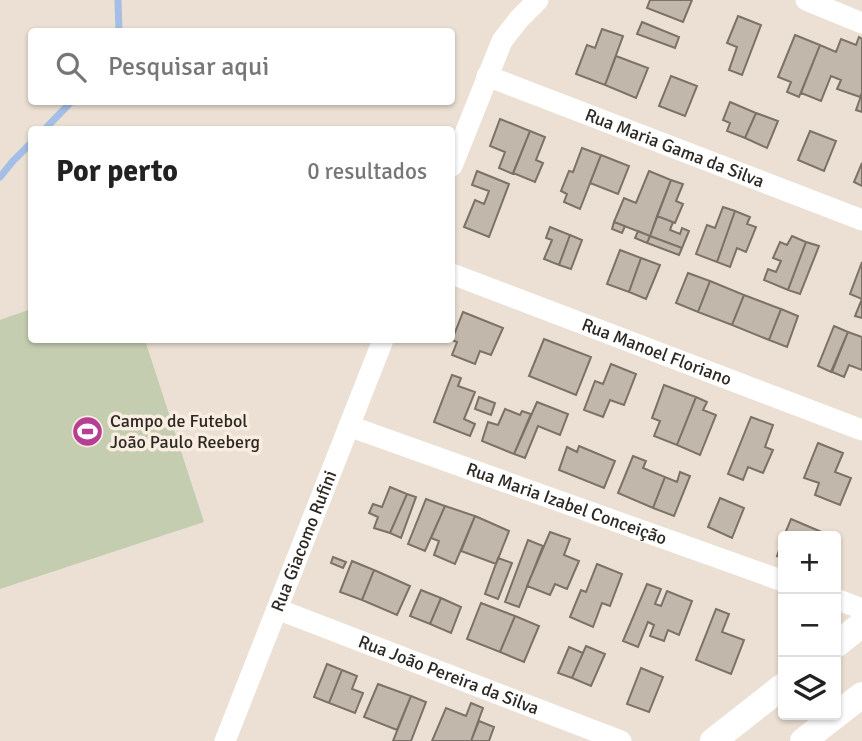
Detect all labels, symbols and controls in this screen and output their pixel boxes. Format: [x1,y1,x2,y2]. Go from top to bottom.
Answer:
search box [28,28,455,105]
icon: search [52,48,90,86]
text: Pesquisar aqui [108,51,269,83]
street label: Rua Maria Gama da Silva [582,104,767,192]
text: Por perto [56,153,178,190]
text: 0 resultados [307,157,427,186]
street label: Rua Manoel Floriano [579,313,735,390]
place label: Campo de Futebol João Paulo Reeberg [110,410,260,453]
sports icon: Campo de Futebol João Paulo Reeberg [70,414,104,448]
street label: Rua Maria Izabel Conceição [463,458,670,550]
street label: Rua Giacomo Rufini [266,467,342,615]
map controls [778,531,841,720]
button: + [778,531,841,594]
button: − [778,594,841,657]
street label: Rua João Pereira da Silva [355,630,542,720]
button: layers [778,657,841,720]

